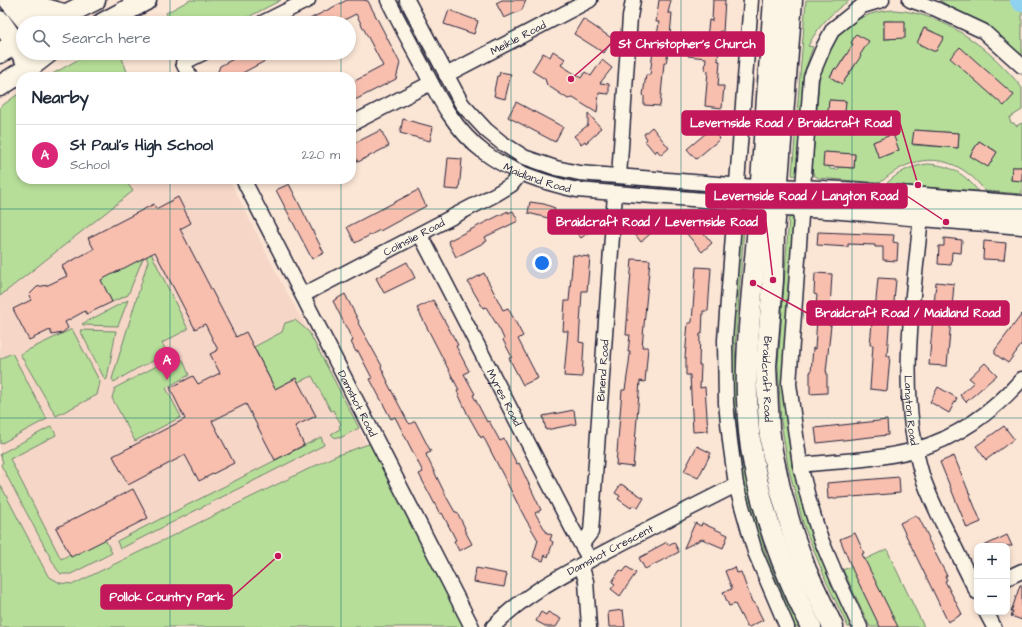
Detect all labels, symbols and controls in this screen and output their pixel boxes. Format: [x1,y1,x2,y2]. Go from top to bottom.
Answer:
search box [16,16,356,60]
street label: Meikle Road [488,17,549,59]
icon: search [30,27,52,49]
text: Search here [62,28,151,49]
callout: St Christopher's Church [611,32,764,56]
text: St Christopher's Church [617,36,757,54]
text: Nearby [32,86,89,110]
callout: Levernside Road / Braidcraft Road [682,111,900,135]
text: Levernside Road / Braidcraft Road [690,115,893,132]
text: St Paul's High School [70,135,213,156]
text: A [41,146,49,164]
text: 220 m [302,146,340,164]
text: School [70,156,110,174]
street label: Maidland Road [501,159,573,196]
callout: Levernside Road / Langton Road [706,184,907,208]
text: Levernside Road / Langton Road [714,188,899,207]
callout: Braidcraft Road / Levernside Road [548,210,766,234]
text: Braidcraft Road / Levernside Road [556,214,759,231]
street label: Colinslie Road [381,215,448,260]
your location [532,253,552,273]
callout: Braidcraft Road / Maidland Road [807,301,1009,325]
text: Braidcraft Road / Maidland Road [815,305,1002,322]
street label: Braidcraft Road [758,335,776,423]
street label: Binend Road [593,339,613,402]
pin: A [154,347,180,380]
street label: Myres Road [483,367,525,429]
street label: Damshot Road [334,368,381,440]
street label: Langton Road [900,375,922,447]
street label: Damshot Crescent [564,521,656,579]
map controls [974,543,1010,615]
button: + [974,543,1010,579]
button: − [974,579,1010,615]
callout: Pollok Country Park [101,585,232,609]
text: Pollok Country Park [109,589,225,607]

